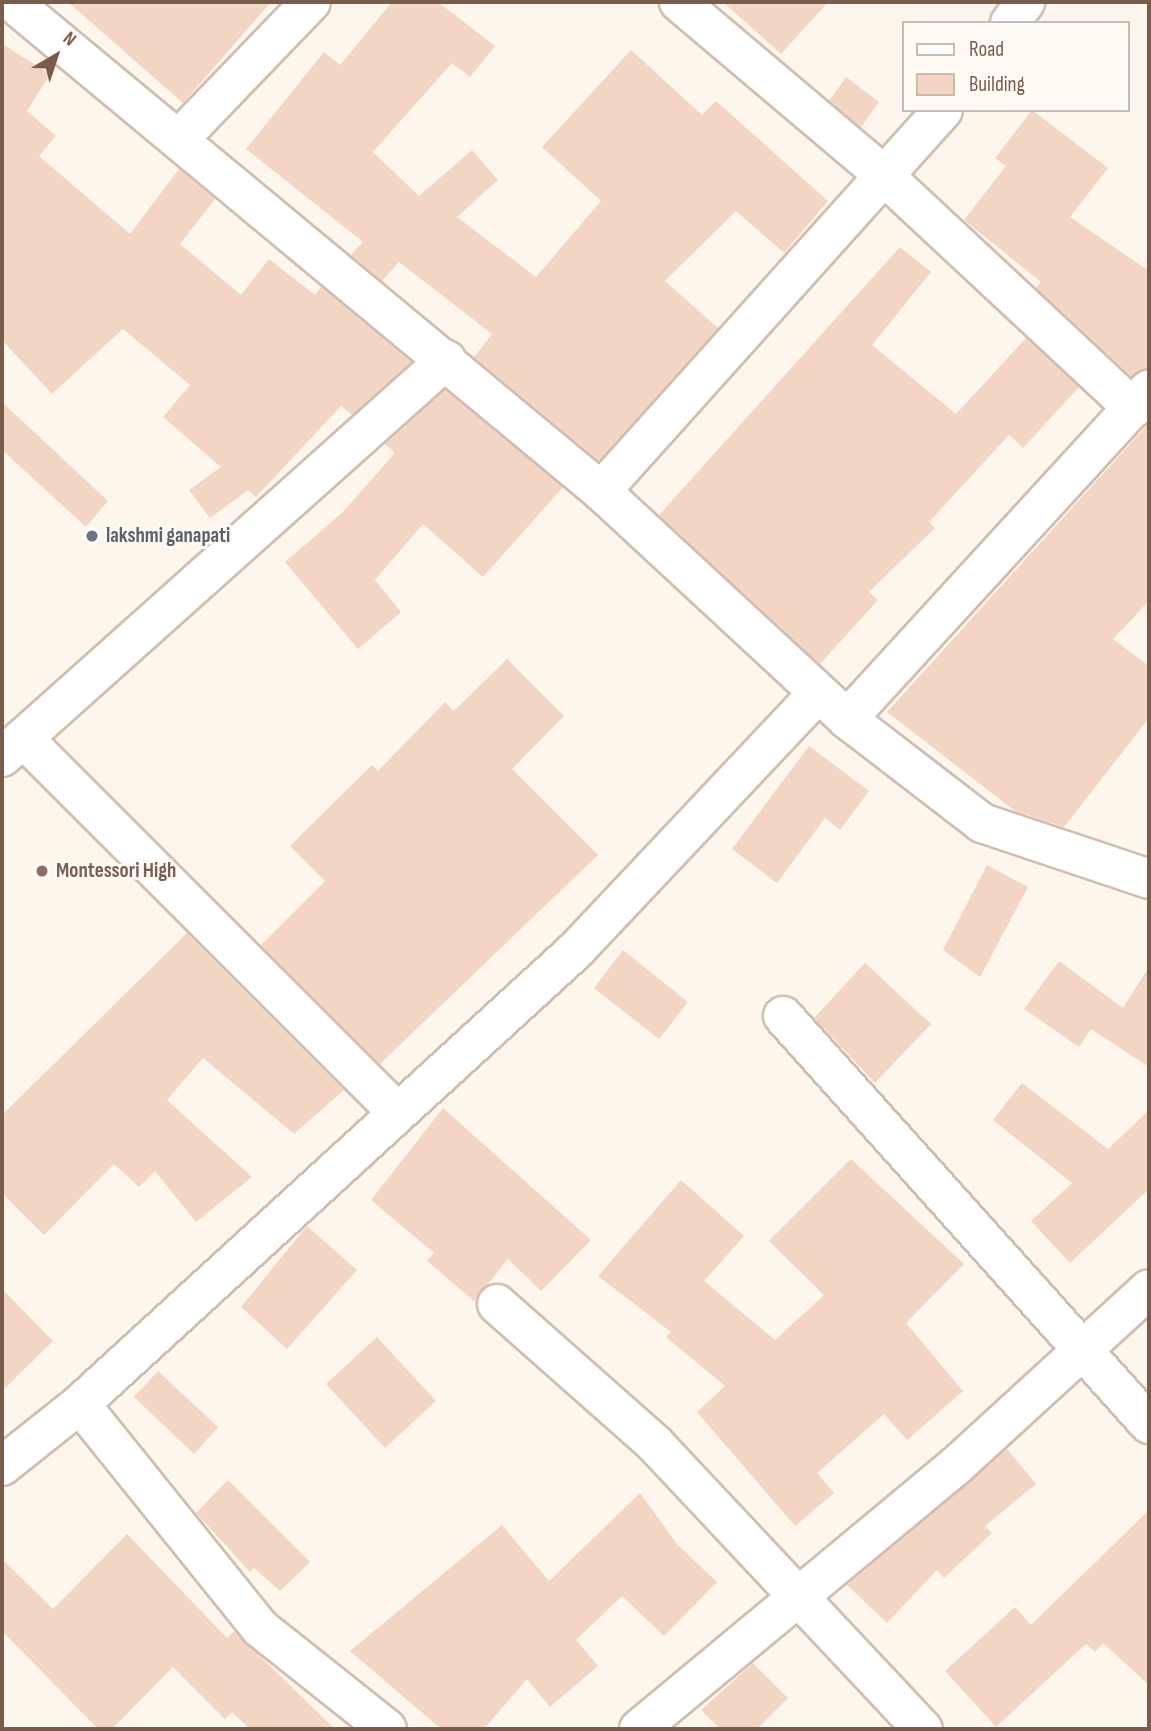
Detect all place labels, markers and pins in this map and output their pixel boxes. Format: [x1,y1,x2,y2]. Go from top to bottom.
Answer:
place label: lakshmi ganapati [106,523,230,549]
marker: lakshmi ganapati [84,528,100,544]
place label: Montessori High [56,858,176,884]
marker: Montessori High [34,863,50,879]

